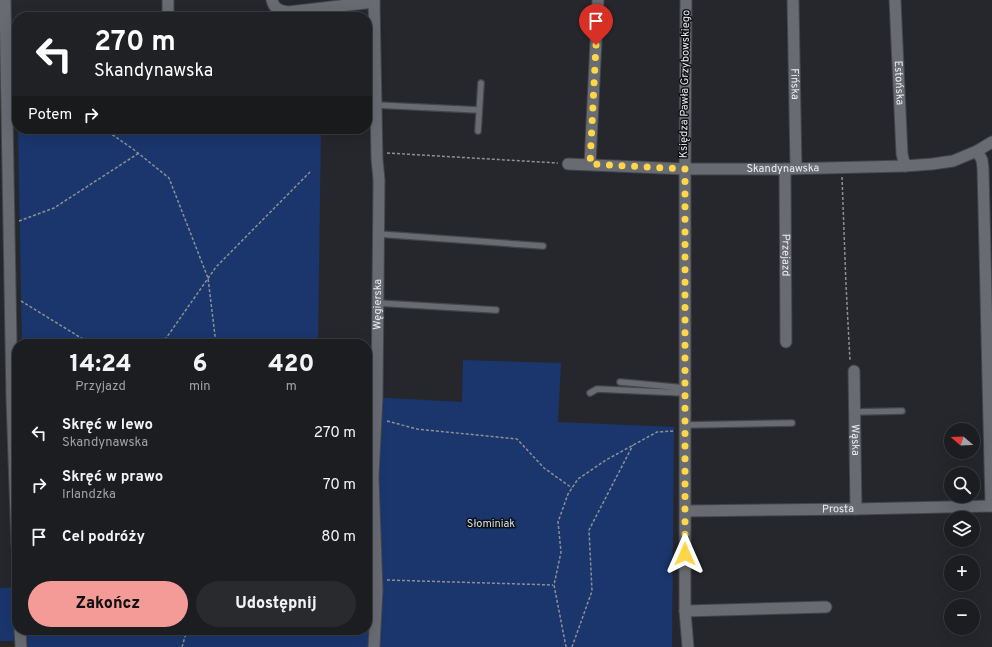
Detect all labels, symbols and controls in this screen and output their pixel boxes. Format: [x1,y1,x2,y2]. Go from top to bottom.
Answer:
pin [579,4,613,45]
icon: arrive [585,10,607,32]
street label: Księdza Pawła Grzybowskiego [677,10,693,158]
text: 270 m [94,25,176,61]
icon: left [28,28,80,80]
text: Skandynawska [94,60,213,83]
street label: Estońska [891,60,907,106]
street label: Fińska [787,68,802,100]
icon: right [80,104,102,126]
text: Potem [28,106,72,125]
street label: Skandynawska [746,161,820,176]
street label: Przejazd [778,234,793,276]
street label: Węgierska [371,279,385,330]
text: 14:24 [70,350,132,380]
text: 6 [192,350,207,380]
text: 420 [268,350,314,380]
text: Przyjazd [75,379,126,395]
text: min [189,379,211,395]
text: m [286,379,297,395]
text: Skręć w lewo [62,416,153,435]
icon: left [28,422,50,444]
north arrow [944,423,980,459]
map controls [944,423,980,635]
text: 270 m [314,424,356,443]
street label: Wąska [848,424,862,456]
text: Skandynawska [62,435,148,451]
button: search [944,467,980,503]
text: Skręć w prawo [62,468,163,487]
icon: right [28,474,50,496]
text: 70 m [323,476,356,495]
text: Irlandzka [62,487,116,503]
street label: Prosta [822,502,854,516]
button: layers [944,511,980,547]
park label: Słominiak [467,517,515,531]
icon: arrive [28,526,50,548]
text: Cel podróży [62,528,145,547]
text: 80 m [321,528,356,547]
position arrow [664,533,706,575]
button: + [944,555,980,591]
button: Zakończ [28,581,188,627]
button: Udostępnij [196,581,356,627]
button: − [944,599,980,635]

